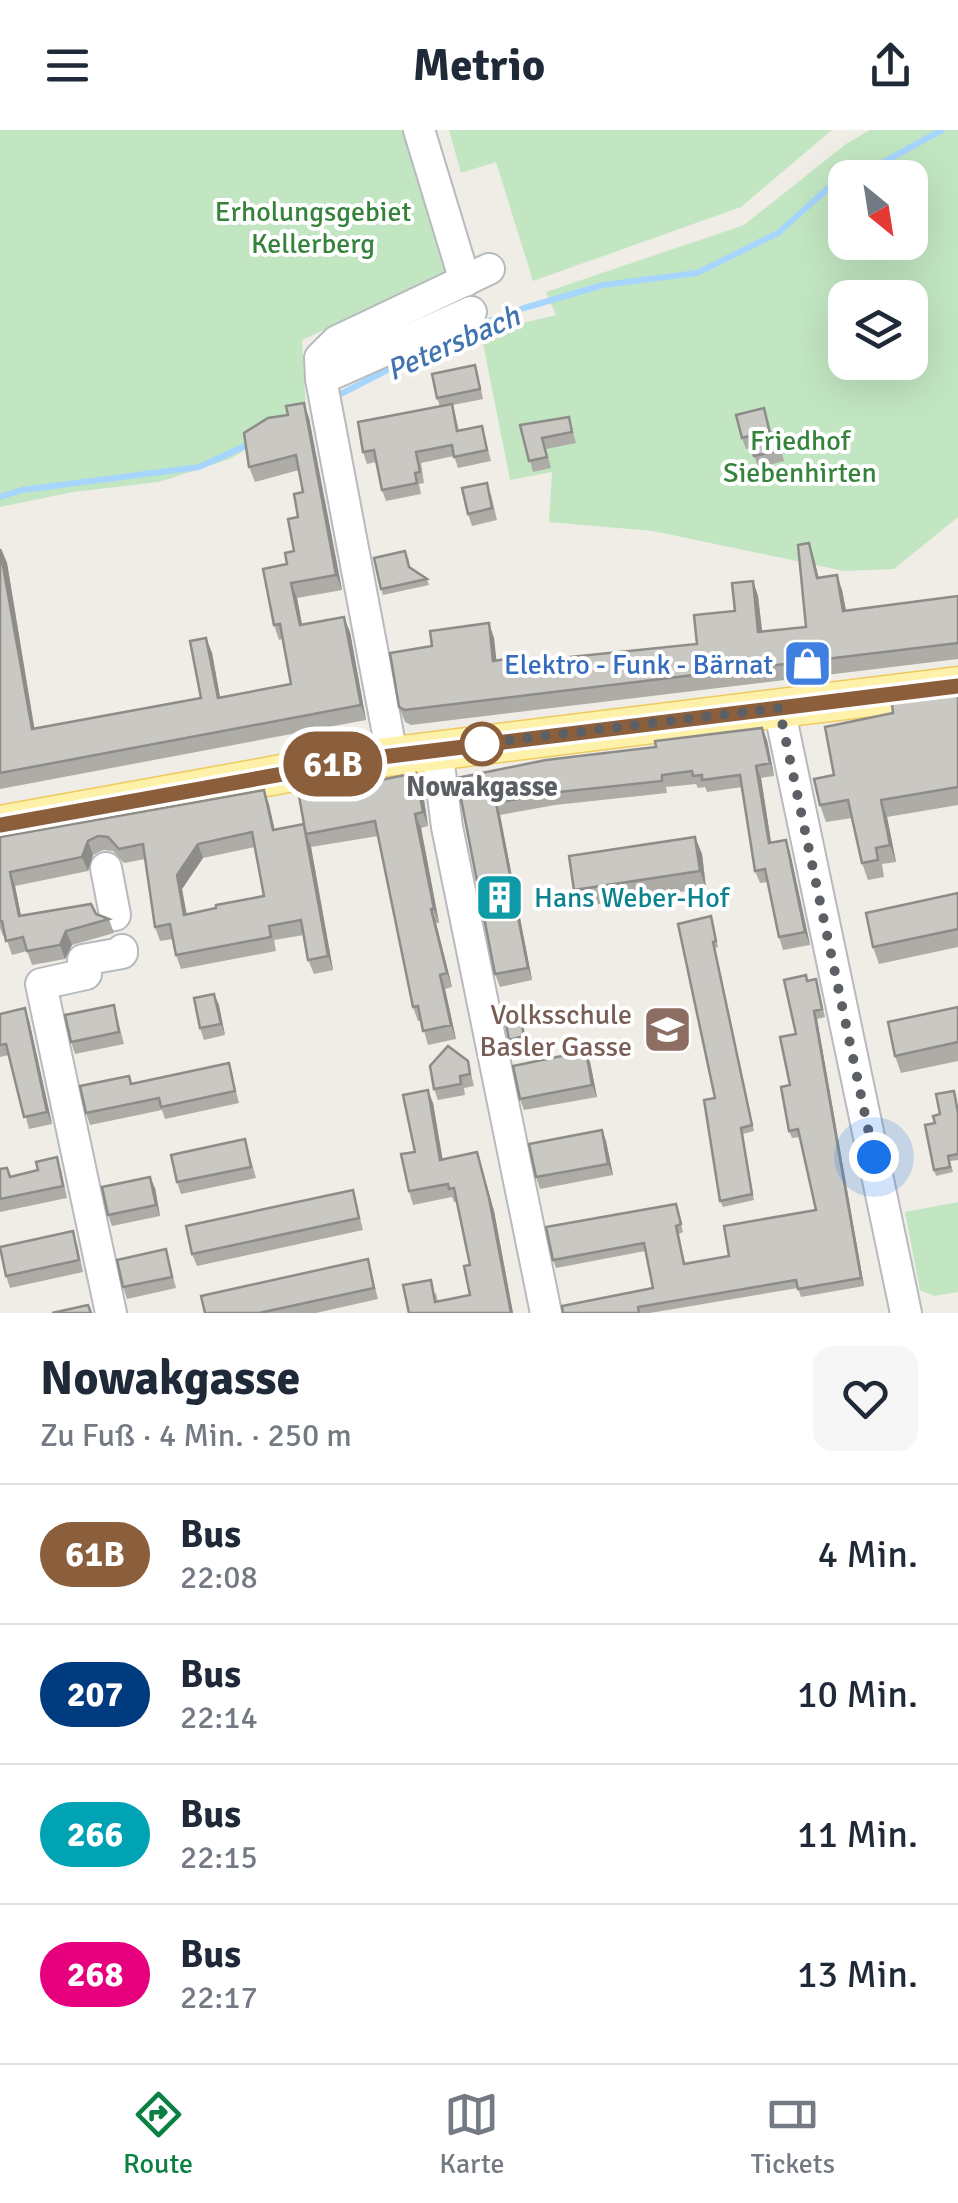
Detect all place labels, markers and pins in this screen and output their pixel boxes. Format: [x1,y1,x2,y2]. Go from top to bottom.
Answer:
shop icon: Elektro - Funk - Bärnat [782,638,834,690]
place label: Elektro - Funk - Bärnat [504,648,773,682]
marker: Nowakgasse [461,723,503,765]
place label: Nowakgasse [406,770,558,804]
building icon: Hans Weber-Hof [473,871,525,923]
place label: Hans Weber-Hof [534,881,731,915]
place label: Volksschule Basler Gasse [479,998,632,1064]
school or university icon: Volksschule Basler Gasse [641,1004,693,1056]

